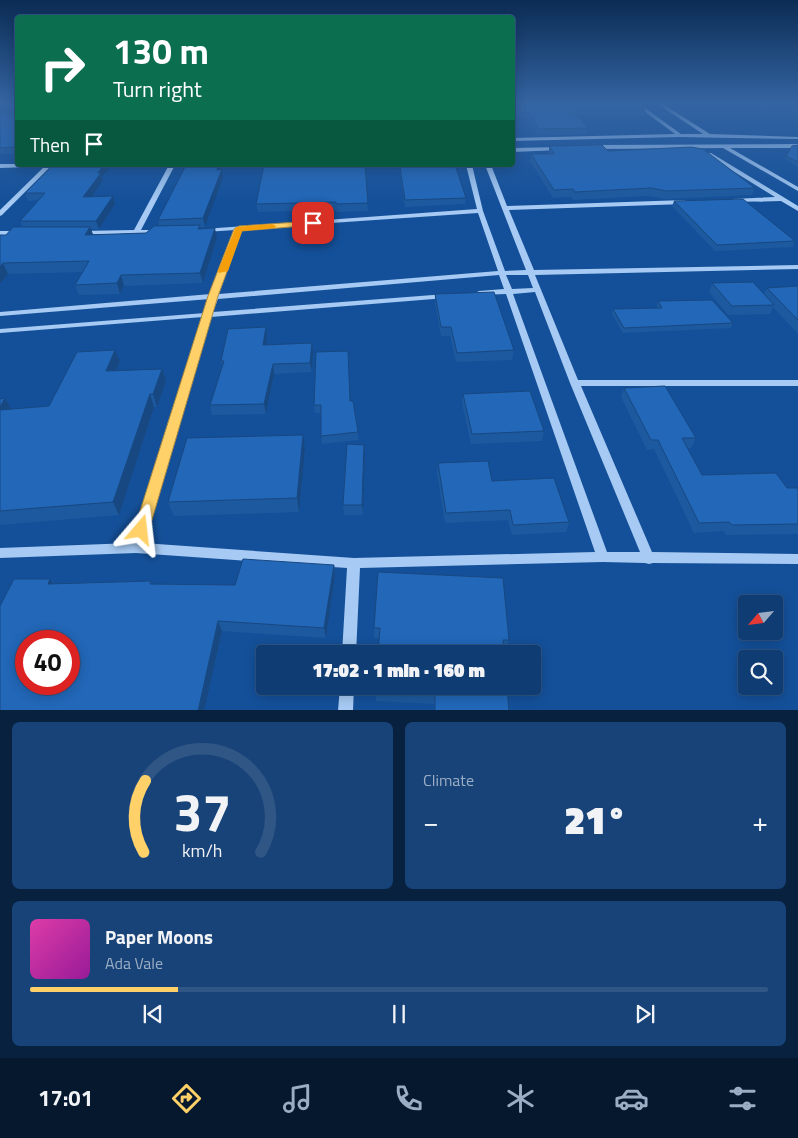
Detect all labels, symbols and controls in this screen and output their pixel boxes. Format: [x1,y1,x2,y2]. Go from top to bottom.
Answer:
text: 130 m [113,24,209,78]
icon: right [30,35,95,100]
text: Turn right [113,72,202,106]
text: Then [30,130,70,159]
icon: arrive [80,130,108,158]
pin [292,202,334,244]
icon: arrive [299,209,327,237]
position arrow [114,503,166,555]
north arrow [738,595,782,640]
map controls [738,595,783,695]
speed limit sign: 40 [15,630,80,695]
button: search [738,650,783,695]
text: 17:02 · 1 min · 160 m [312,655,485,684]
text: Climate [423,768,474,792]
text: 37 [173,772,232,851]
text: 21° [564,791,627,849]
text: − [423,800,439,843]
text: + [752,800,768,843]
text: km/h [182,837,223,864]
text: Paper Moons [105,922,213,951]
text: Ada Vale [105,951,163,975]
icon: previous [139,1000,167,1028]
icon: pause [385,1000,413,1028]
icon: next [631,1000,659,1028]
text: 17:01 [38,1081,93,1115]
icon: directions [169,1081,204,1116]
icon: music [280,1081,315,1116]
icon: phone [391,1081,426,1116]
icon: climate [503,1081,538,1116]
icon: car [614,1081,649,1116]
icon: filters [725,1081,760,1116]

